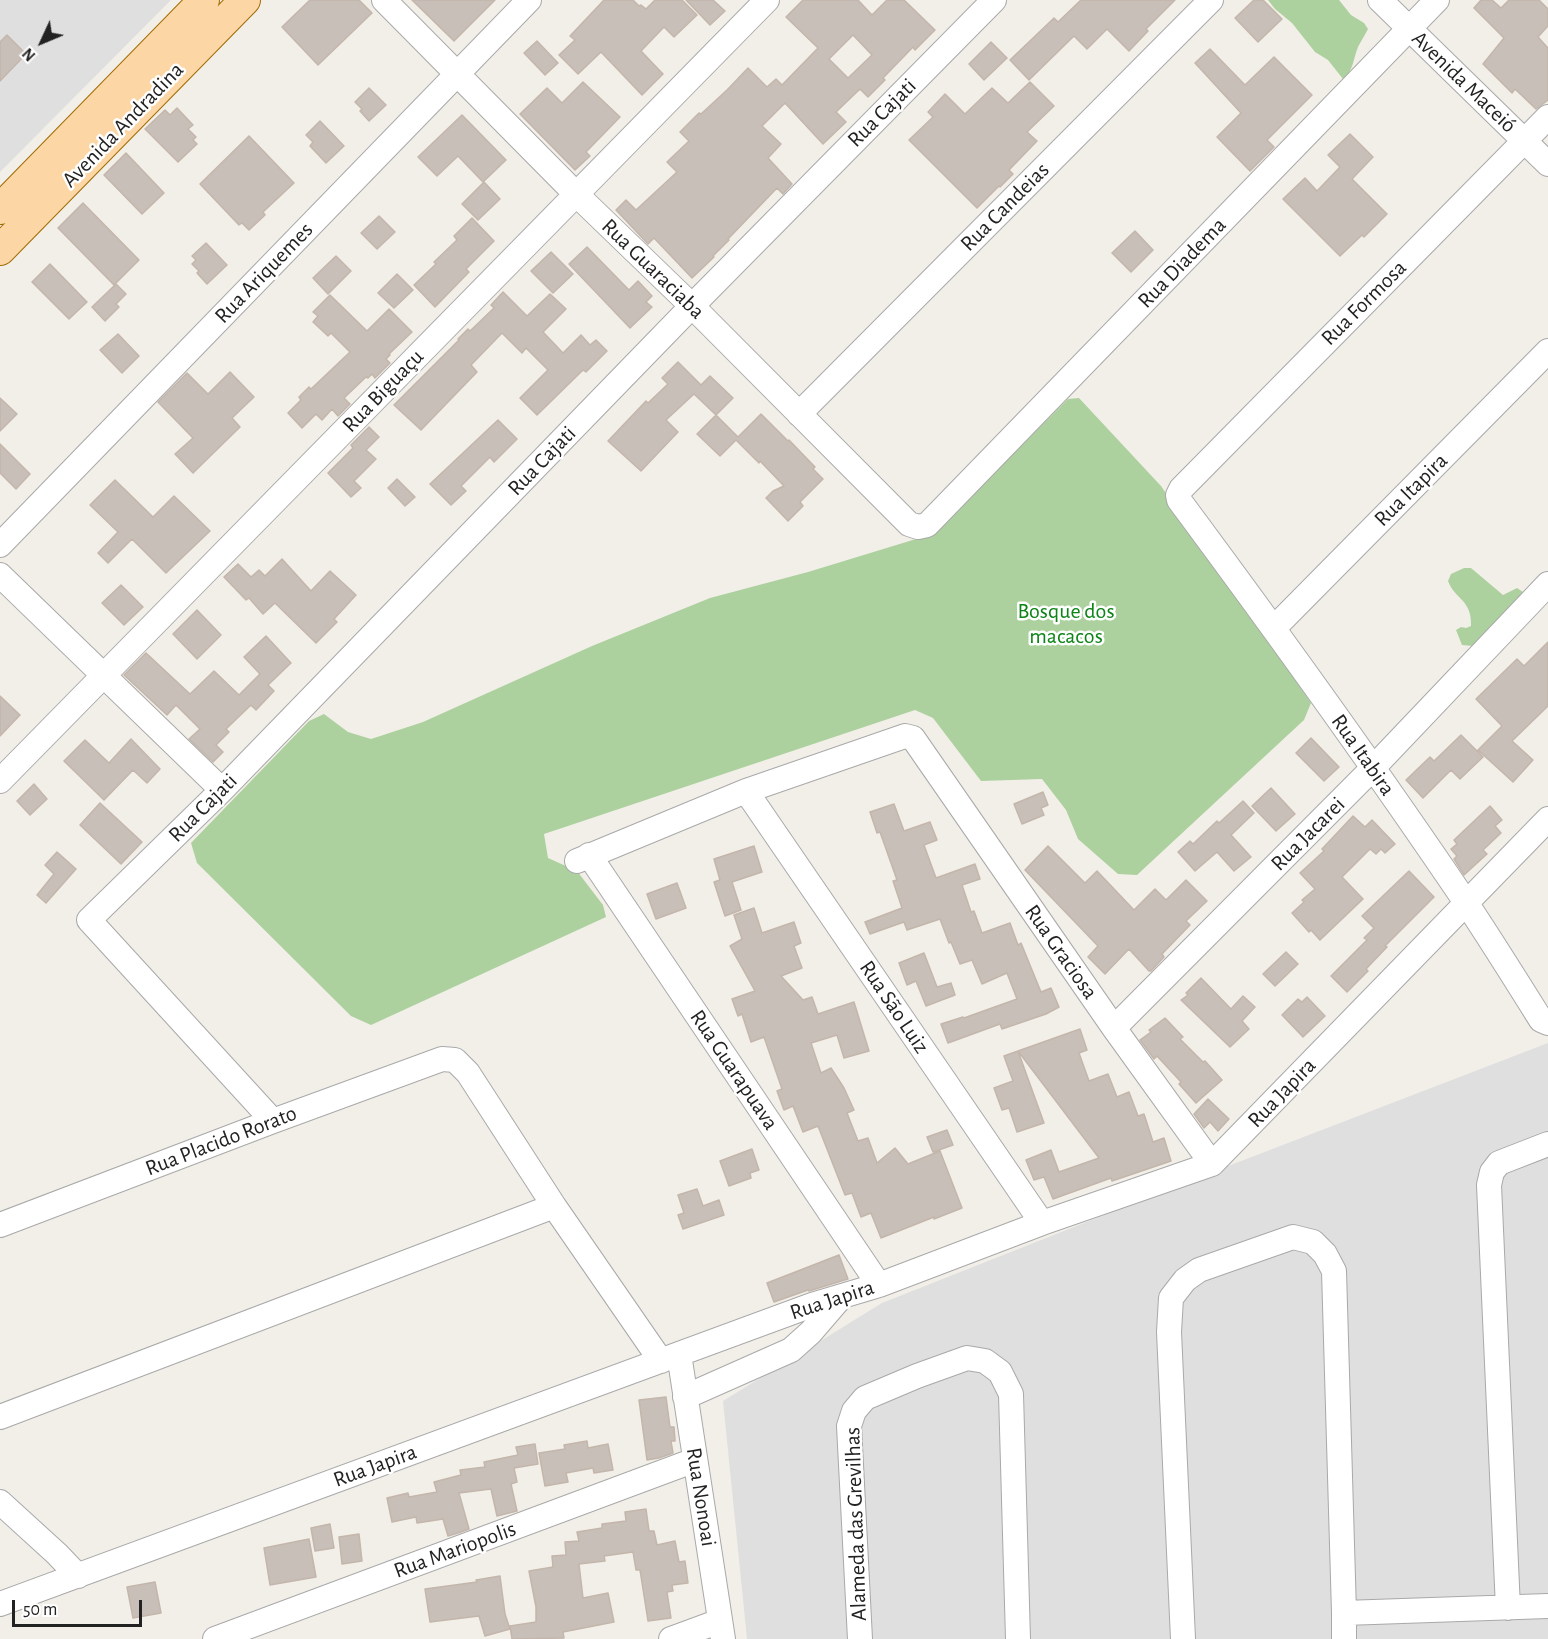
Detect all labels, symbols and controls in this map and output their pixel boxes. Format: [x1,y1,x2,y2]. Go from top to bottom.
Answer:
north arrow [12,12,72,72]
street label: Avenida Maceió [1406,26,1522,138]
text: N [19,45,39,64]
street label: Avenida Andradina [57,57,189,193]
street label: Rua Cajati [842,73,922,153]
street label: Rua Candeias [955,157,1055,257]
street label: Rua Diadema [1132,212,1232,314]
street label: Rua Guaraciaba [596,213,710,325]
street label: Rua Ariquemes [209,217,319,329]
street label: Rua Formosa [1316,255,1412,351]
street label: Rua Biguaçu [337,344,429,438]
street label: Rua Cajati [502,421,582,501]
street label: Rua Itapira [1369,448,1453,532]
park label: Bosque dos macacos [1017,598,1115,650]
street label: Rua Itabira [1325,709,1401,801]
street label: Rua Cajati [163,768,243,848]
street label: Rua Jacarei [1265,791,1351,877]
street label: Rua Graciosa [1019,900,1103,1004]
street label: Rua São Luiz [853,956,935,1058]
street label: Rua Guarapuava [684,1005,784,1135]
street label: Rua Japira [1242,1053,1322,1133]
street label: Rua Placido Rorato [142,1100,300,1182]
street label: Rua Japira [787,1274,877,1326]
street label: Alameda das Grevilhas [839,1427,873,1621]
street label: Rua Japira [330,1439,420,1493]
street label: Rua Nonoai [680,1446,722,1548]
street label: Rua Mariopolis [390,1516,520,1584]
scale bar [15,1588,146,1626]
text: 50 m [23,1601,57,1619]

